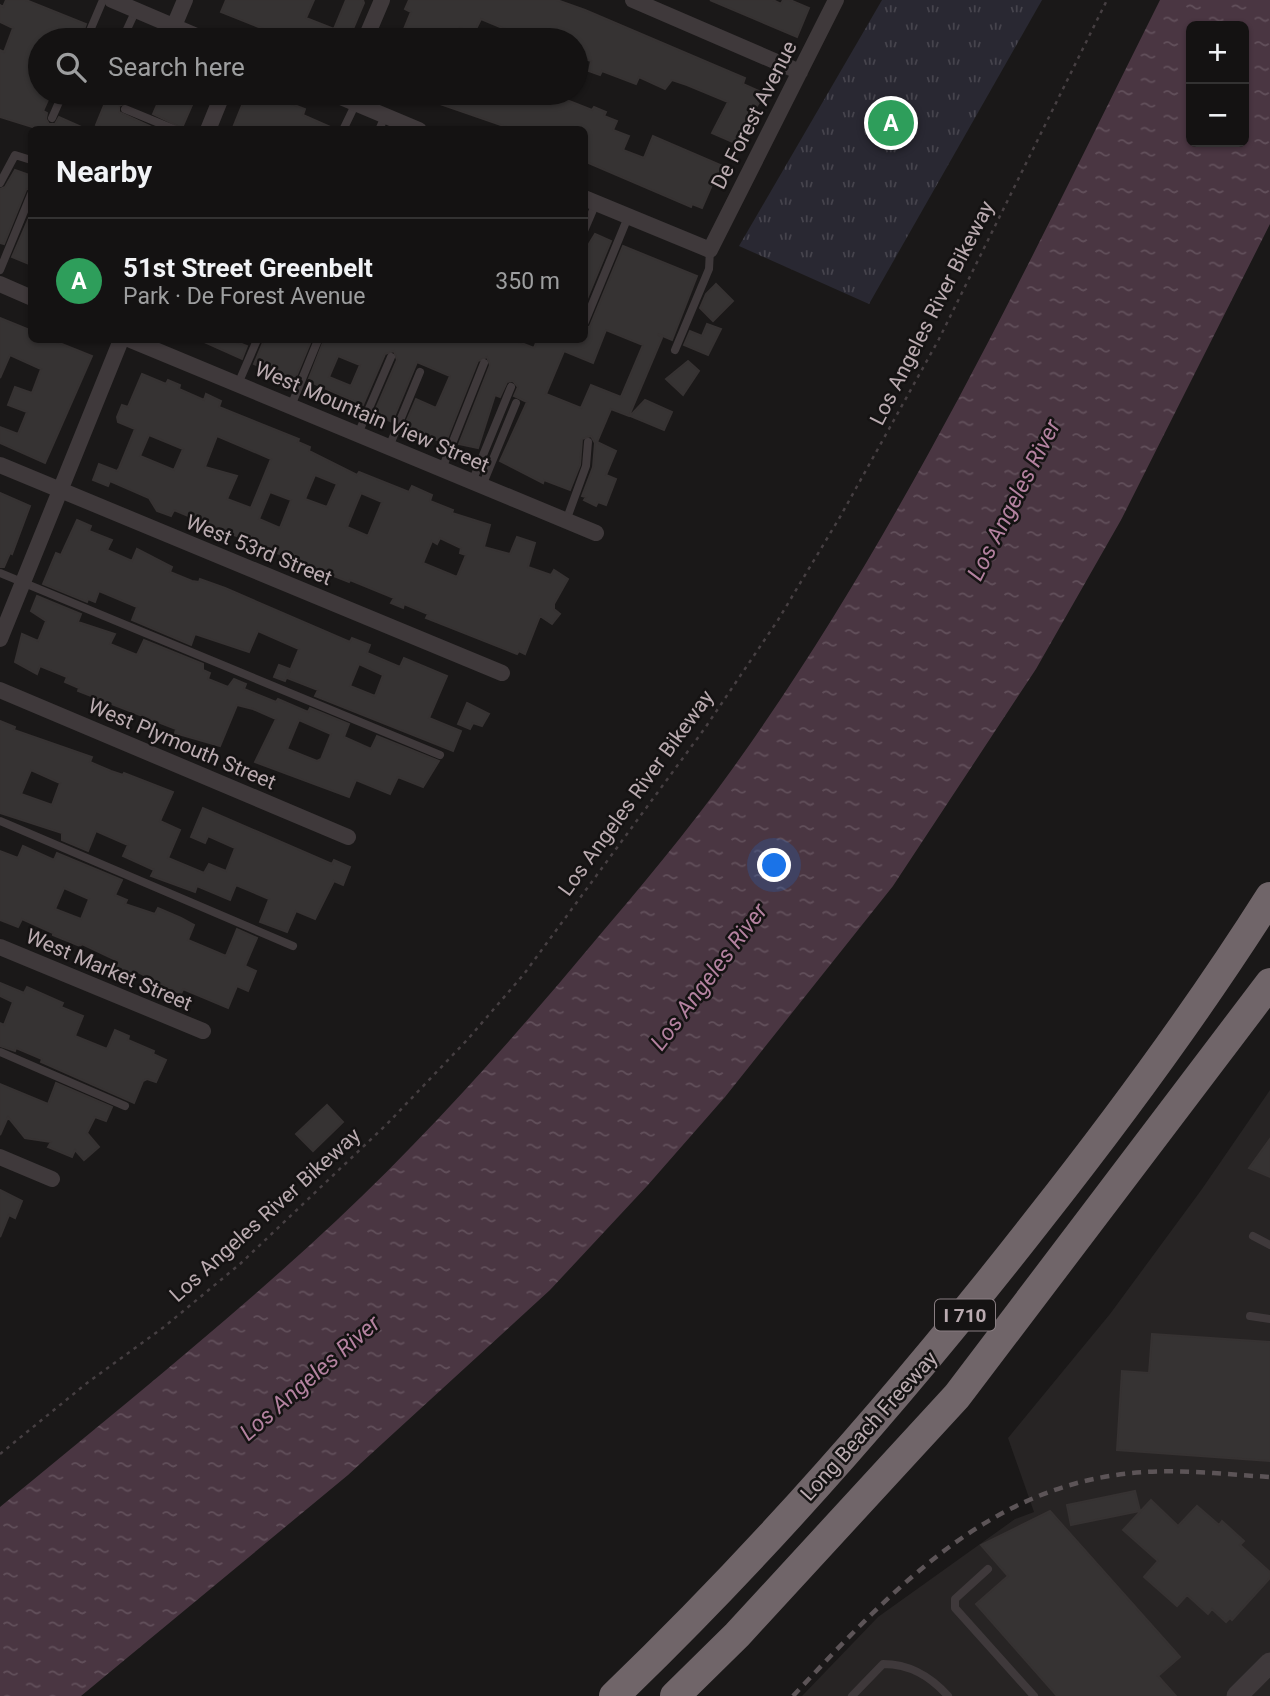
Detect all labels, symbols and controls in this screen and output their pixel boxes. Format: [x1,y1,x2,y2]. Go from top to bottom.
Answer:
map controls [1186,21,1249,147]
button: + [1186,21,1249,84]
search box [28,28,588,105]
street label: De Forest Avenue [706,37,802,193]
icon: search [52,48,90,86]
text: Search here [108,52,245,82]
button: − [1186,84,1249,147]
pin: A [868,97,914,149]
text: Nearby [56,154,152,189]
street label: Los Angeles River Bikeway [865,197,999,429]
text: 51st Street Greenbelt [123,253,373,283]
text: A [71,268,87,295]
text: 350 m [495,268,560,295]
text: Park · De Forest Avenue [123,283,365,310]
street label: West Mountain View Street [251,357,493,477]
water label: Los Angeles River [962,414,1067,585]
street label: West 53rd Street [182,510,336,590]
street label: Los Angeles River Bikeway [553,686,719,900]
street label: West Plymouth Street [84,694,280,794]
your location [757,848,791,882]
water label: Los Angeles River [645,897,774,1056]
street label: West Market Street [22,924,196,1016]
street label: Los Angeles River Bikeway [165,1123,365,1307]
road number: I 710 [935,1300,995,1330]
water label: Los Angeles River [234,1309,387,1446]
street label: Long Beach Freeway [796,1346,942,1506]

